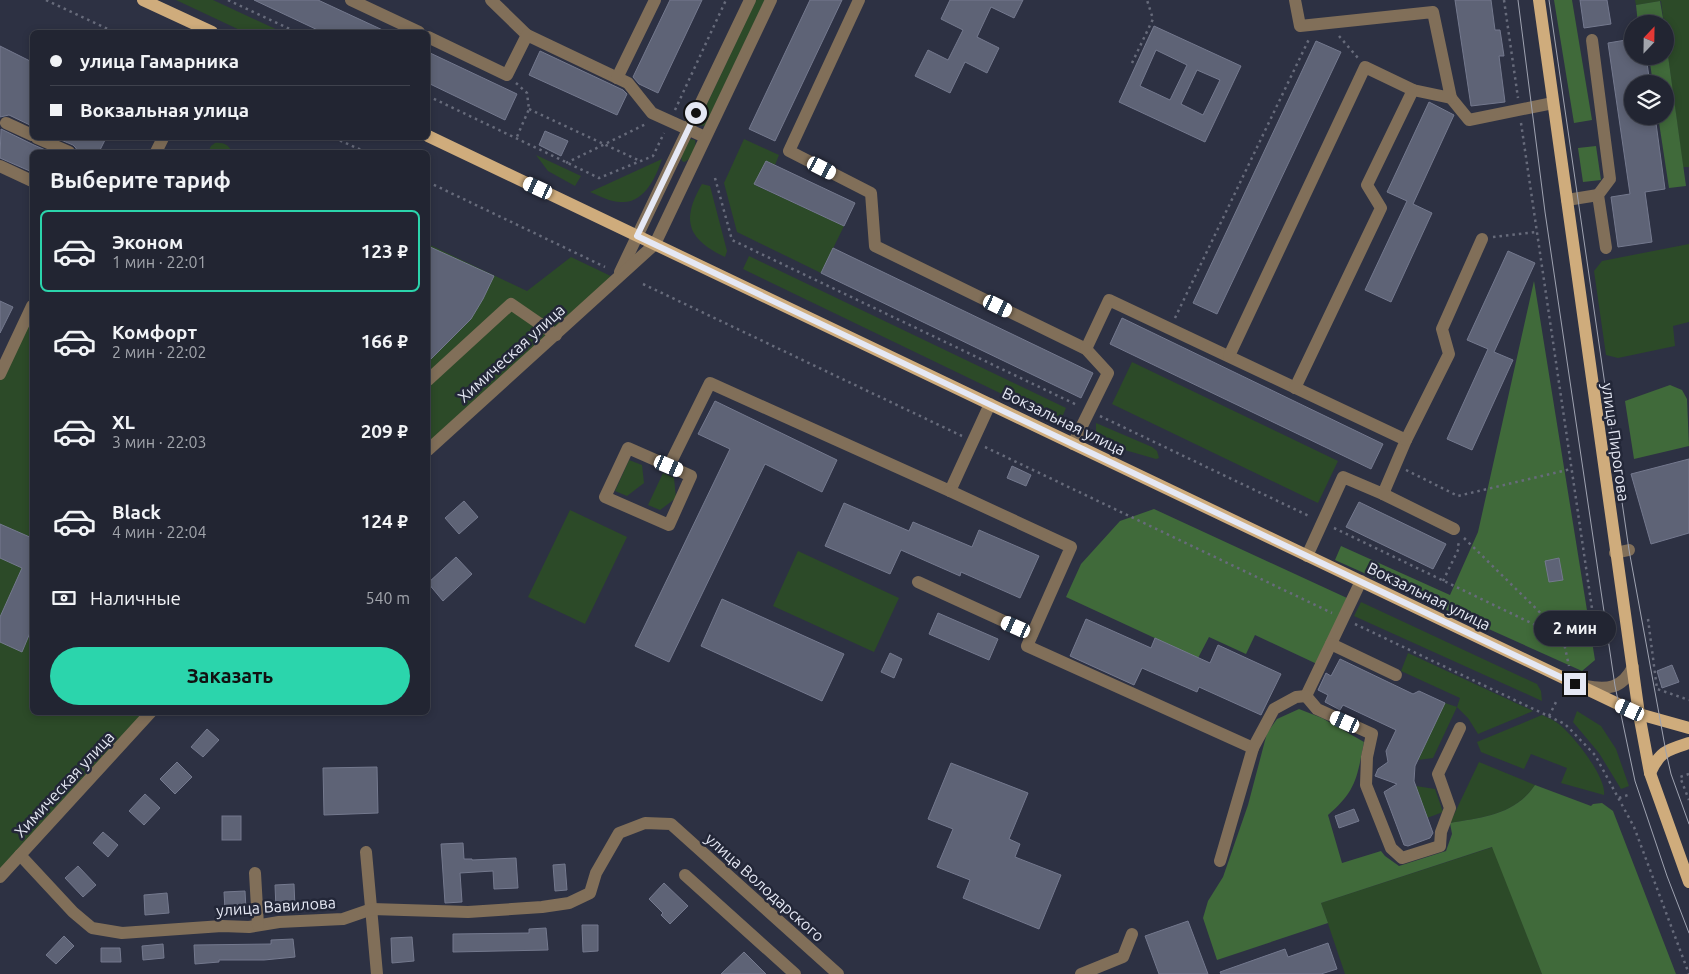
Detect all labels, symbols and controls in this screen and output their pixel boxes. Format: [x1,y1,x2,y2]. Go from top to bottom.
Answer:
north arrow [1624,15,1674,65]
map controls [1624,15,1674,125]
text: улица Гамарника [80,50,239,72]
button: layers [1624,75,1674,125]
text: Вокзальная улица [80,99,249,121]
route start [685,102,707,124]
car [805,155,838,181]
text: Выберите тариф [50,167,231,192]
car [521,175,554,201]
icon: car [52,229,97,274]
text: Эконом [112,231,183,253]
text: 123 ₽ [361,240,408,262]
text: 1 мин · 22:01 [112,253,206,271]
car [981,293,1014,319]
street label: Химическая улица [454,300,568,406]
icon: car [52,319,97,364]
text: Комфорт [112,321,197,343]
text: 166 ₽ [361,330,408,352]
text: 2 мин · 22:02 [112,343,206,361]
street label: улица Пирогова [1599,382,1633,502]
street label: Вокзальная улица [999,383,1129,459]
icon: car [52,409,97,454]
text: XL [112,411,135,433]
text: 209 ₽ [361,420,408,442]
text: 3 мин · 22:03 [112,433,206,451]
car [652,453,685,479]
icon: car [52,499,97,544]
text: Black [112,501,161,523]
text: 124 ₽ [361,510,408,532]
text: 4 мин · 22:04 [112,523,206,541]
street label: Вокзальная улица [1364,558,1494,634]
icon: cash [50,584,78,612]
text: Наличные [90,587,181,609]
text: 540 m [365,589,410,607]
callout: 2 мин [1534,612,1616,646]
car [999,614,1032,640]
text: 2 мин [1553,619,1597,637]
button: Заказать [50,647,410,705]
route end [1564,673,1586,695]
car [1613,697,1646,723]
car [1328,709,1361,735]
street label: Химическая улица [10,728,118,840]
street label: улица Володарского [702,829,828,945]
street label: улица Вавилова [216,893,336,919]

